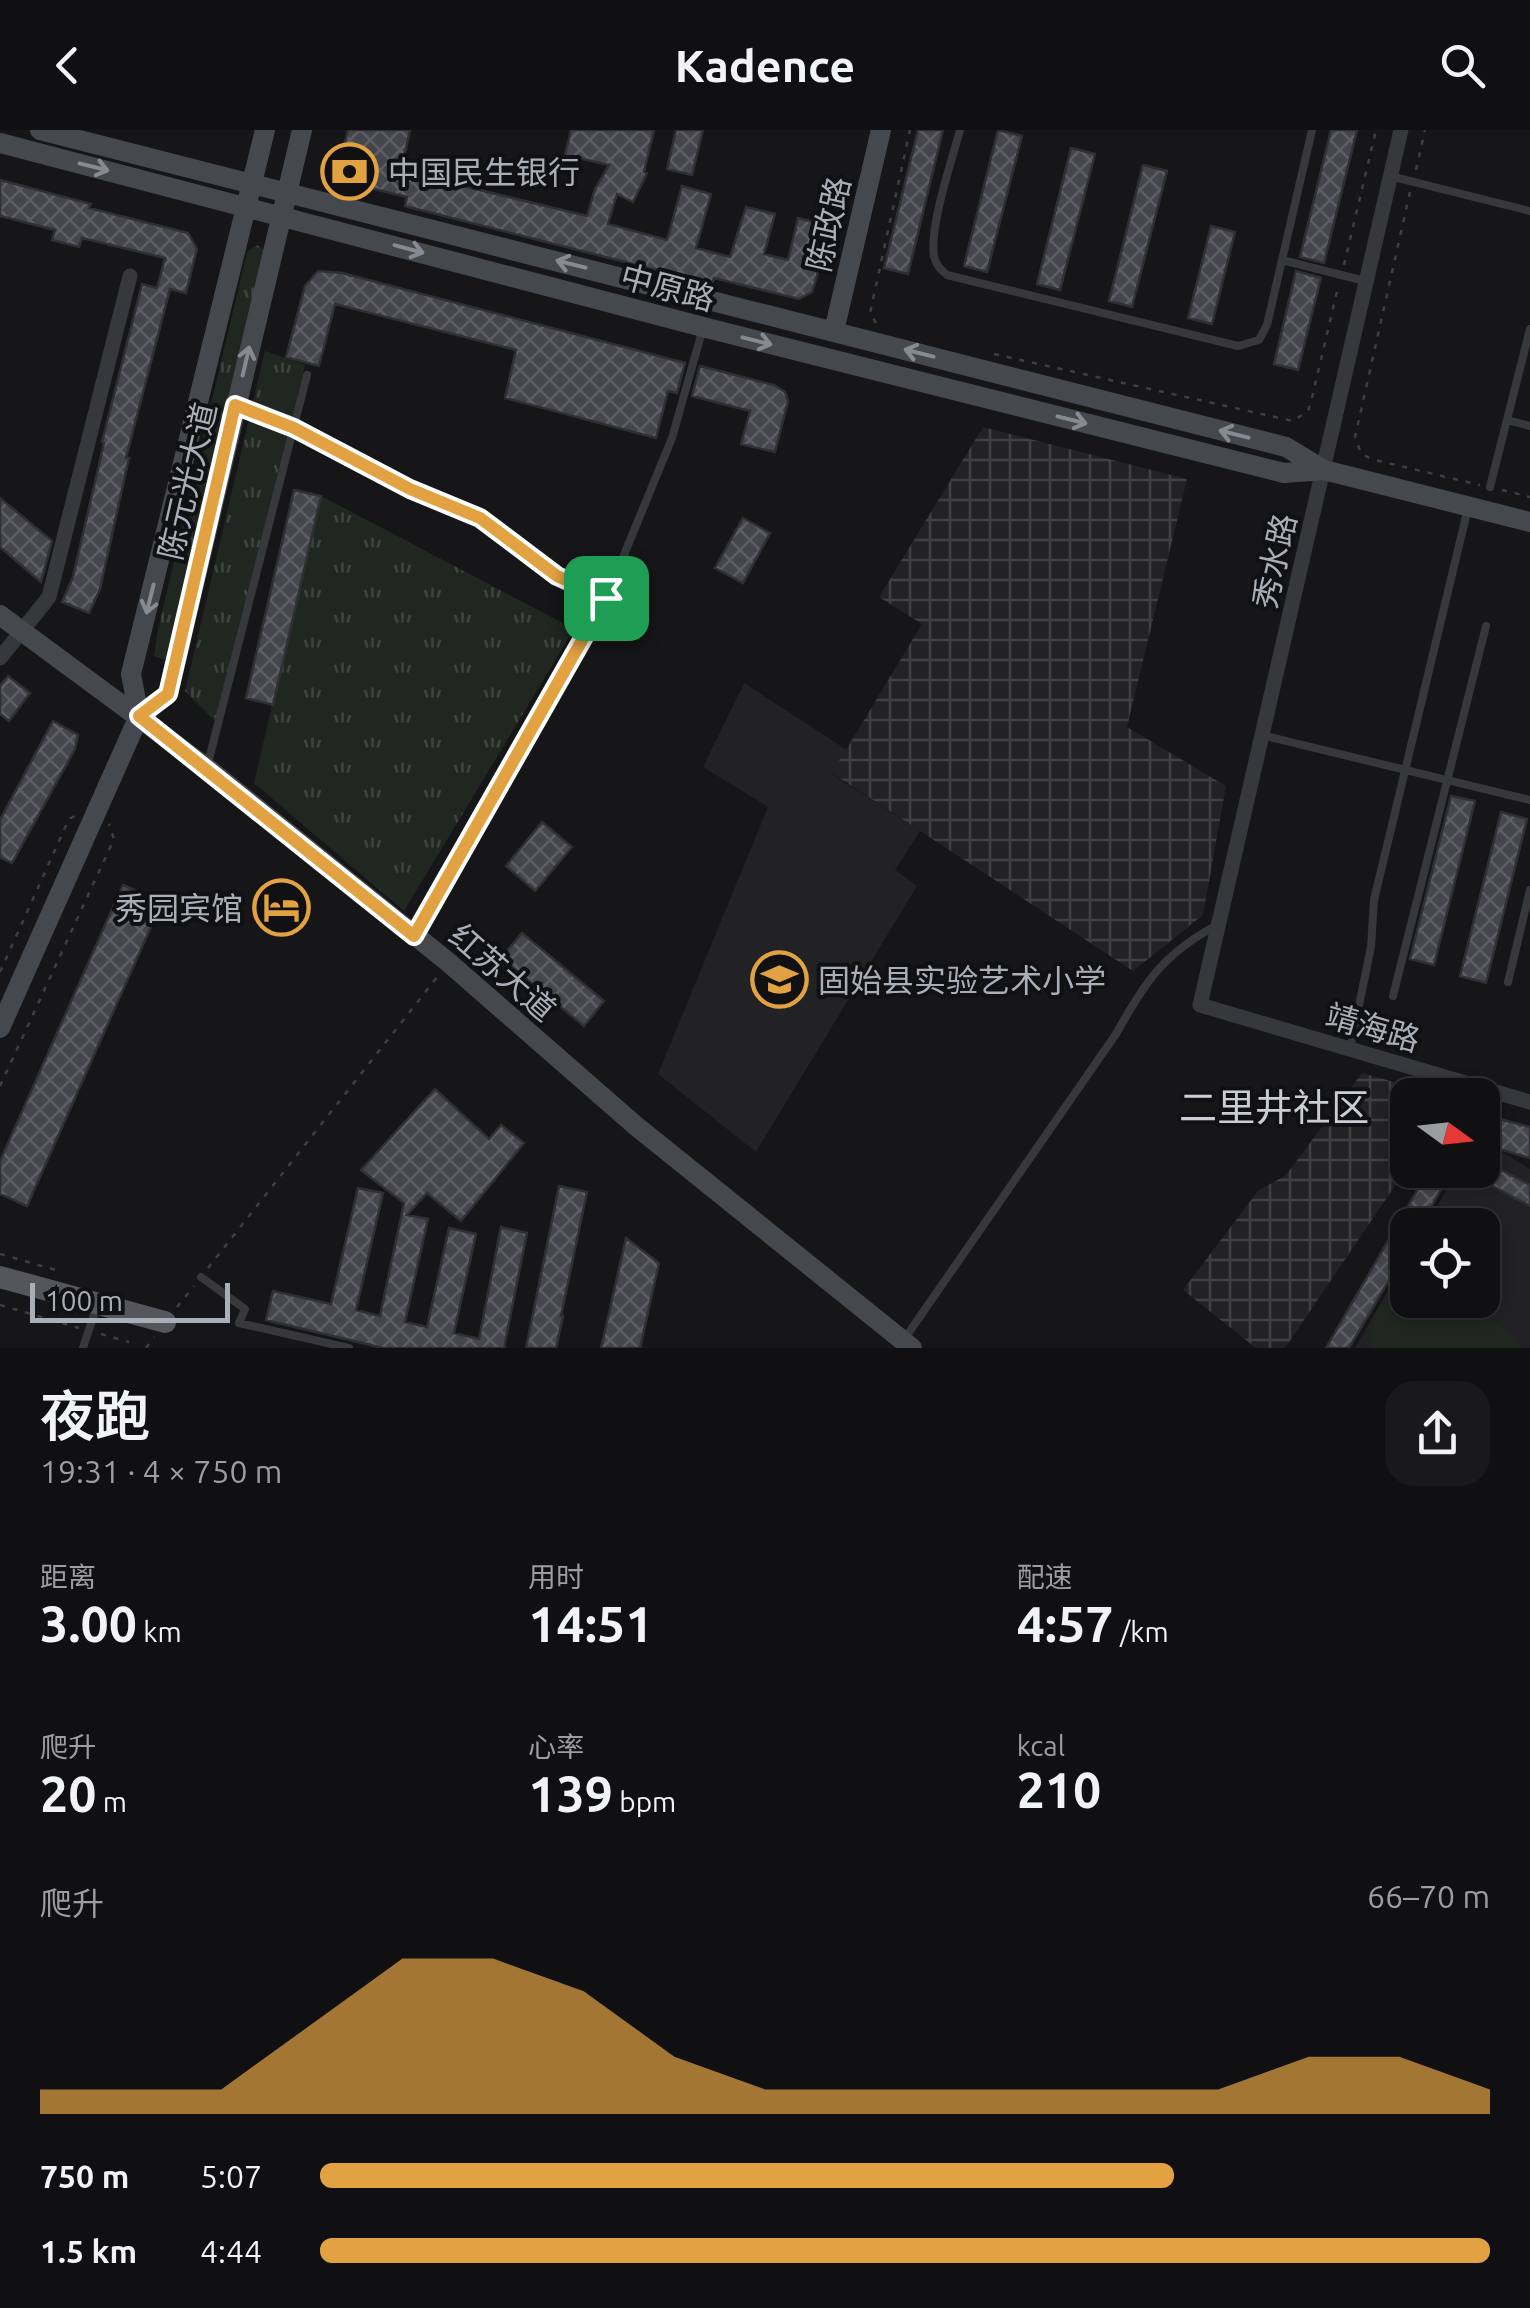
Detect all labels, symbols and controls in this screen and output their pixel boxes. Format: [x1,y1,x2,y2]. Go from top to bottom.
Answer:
icon: back [40,38,95,93]
icon: search [1435,38,1490,93]
text: Kadence [675,40,855,91]
bank icon: 中国民生银行 [319,142,379,202]
place label: 中国民生银行 [388,154,580,190]
one-way arrow [78,158,110,177]
street label: 陈政路 [800,173,856,275]
one-way arrow [393,240,424,259]
one-way arrow [556,253,587,272]
street label: 中原路 [617,257,719,317]
one-way arrow [741,332,772,351]
one-way arrow [904,343,936,362]
one-way arrow [238,346,256,378]
street label: 陈元光大道 [151,399,223,563]
one-way arrow [1055,412,1087,430]
one-way arrow [1219,423,1250,442]
street label: 秀水路 [1246,510,1302,612]
pin [564,556,649,641]
icon: arrive [579,571,634,626]
one-way arrow [140,582,158,614]
hotel icon: 秀园宾馆 [252,878,312,938]
place label: 秀园宾馆 [115,890,243,926]
street label: 红苏大道 [443,916,563,1028]
school or university icon: 固始县实验艺术小学 [749,950,809,1010]
place label: 固始县实验艺术小学 [818,962,1106,998]
street label: 靖海路 [1322,996,1424,1058]
north arrow [1390,1078,1500,1188]
map controls [1390,1078,1500,1318]
district label: 二里井社区 [1179,1086,1369,1128]
button: locate [1390,1208,1500,1318]
scale bar [30,1278,230,1322]
text: 100 m [45,1285,123,1316]
button: share [1385,1381,1490,1486]
text: 夜跑 [40,1385,150,1446]
text: 19:31 · 4 × 750 m [40,1453,282,1489]
text: 距离 [40,1561,96,1592]
text: 用时 [528,1561,584,1592]
text: 配速 [1017,1561,1073,1592]
text: 3.00 [40,1595,137,1651]
text: 14:51 [528,1595,653,1651]
text: 4:57 [1017,1595,1114,1651]
text: km [137,1616,182,1647]
text: /km [1114,1616,1169,1647]
text: kcal [1017,1730,1065,1761]
text: 爬升 [40,1731,96,1762]
text: 心率 [528,1731,584,1762]
text: 210 [1017,1761,1101,1817]
text: 20 [40,1765,96,1821]
text: 139 [528,1765,613,1821]
text: m [96,1786,127,1817]
text: bpm [613,1786,676,1817]
text: 66–70 m [1367,1878,1490,1914]
text: 爬升 [40,1885,104,1921]
text: 750 m [40,2158,129,2194]
text: 5:07 [200,2158,262,2194]
text: 1.5 km [40,2233,137,2269]
text: 4:44 [200,2233,262,2269]

